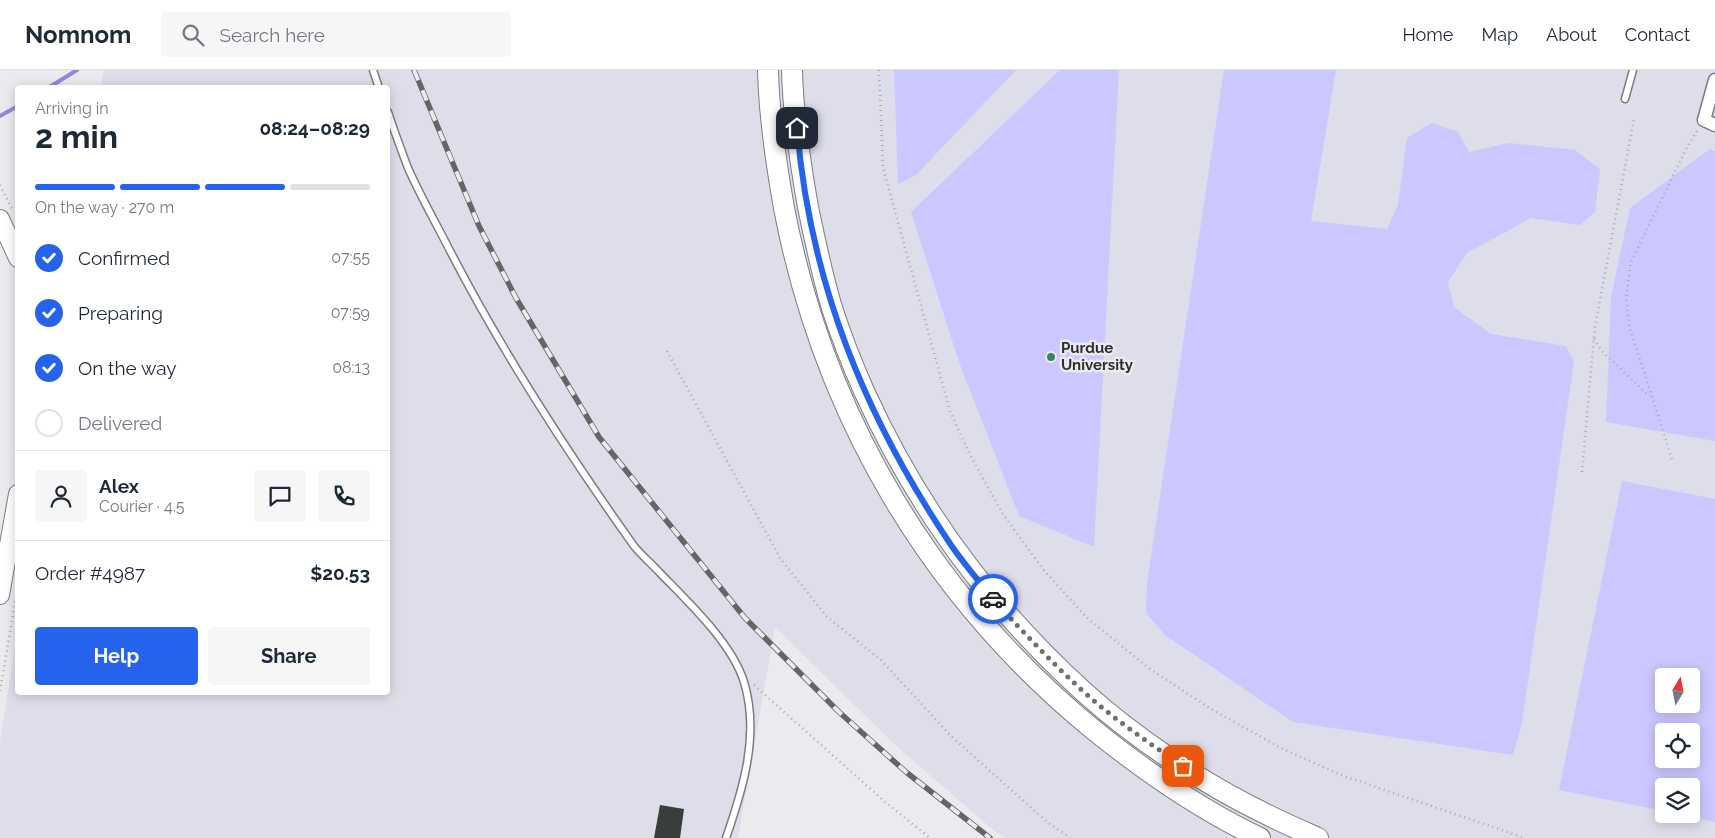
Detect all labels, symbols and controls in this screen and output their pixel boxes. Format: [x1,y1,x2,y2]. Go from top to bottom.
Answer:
search box [161,12,511,57]
text: Nomnom [25,20,131,49]
icon: search [179,21,207,49]
text: Search here [219,24,325,46]
text: Home [1402,24,1453,45]
text: Map [1481,24,1518,45]
text: About [1546,24,1597,45]
text: Contact [1625,24,1690,45]
text: Arriving in [35,99,109,118]
pin [776,107,818,149]
icon: home [783,114,811,142]
text: 08:24–08:29 [259,117,370,139]
text: 2 min [35,118,118,155]
text: On the way · 270 m [35,198,174,217]
icon: check [35,244,63,272]
text: Confirmed [78,247,170,269]
text: 07:55 [331,248,370,267]
icon: check [35,299,63,327]
text: Preparing [78,302,163,324]
text: 07:59 [331,303,370,322]
place label: Purdue University [1061,339,1134,374]
marker: Purdue University [1045,351,1057,363]
icon: check [35,354,63,382]
text: On the way [78,357,177,379]
text: 08:13 [332,358,370,377]
text: Delivered [78,412,162,434]
button: person [35,470,87,522]
button: chat [254,470,306,522]
button: phone [318,470,370,522]
text: Alex [99,475,139,497]
text: Courier · 4.5 [99,497,184,516]
text: Order #4987 [35,562,145,584]
text: $20.53 [310,562,370,584]
courier [968,574,1018,624]
icon: car [979,585,1007,613]
button: Help [35,627,198,685]
button: Share [208,627,370,685]
north arrow [1655,668,1700,712]
map controls [1655,668,1700,823]
button: locate [1655,723,1700,768]
pin [1162,745,1204,787]
icon: bag [1169,752,1197,780]
button: layers [1655,778,1700,823]

